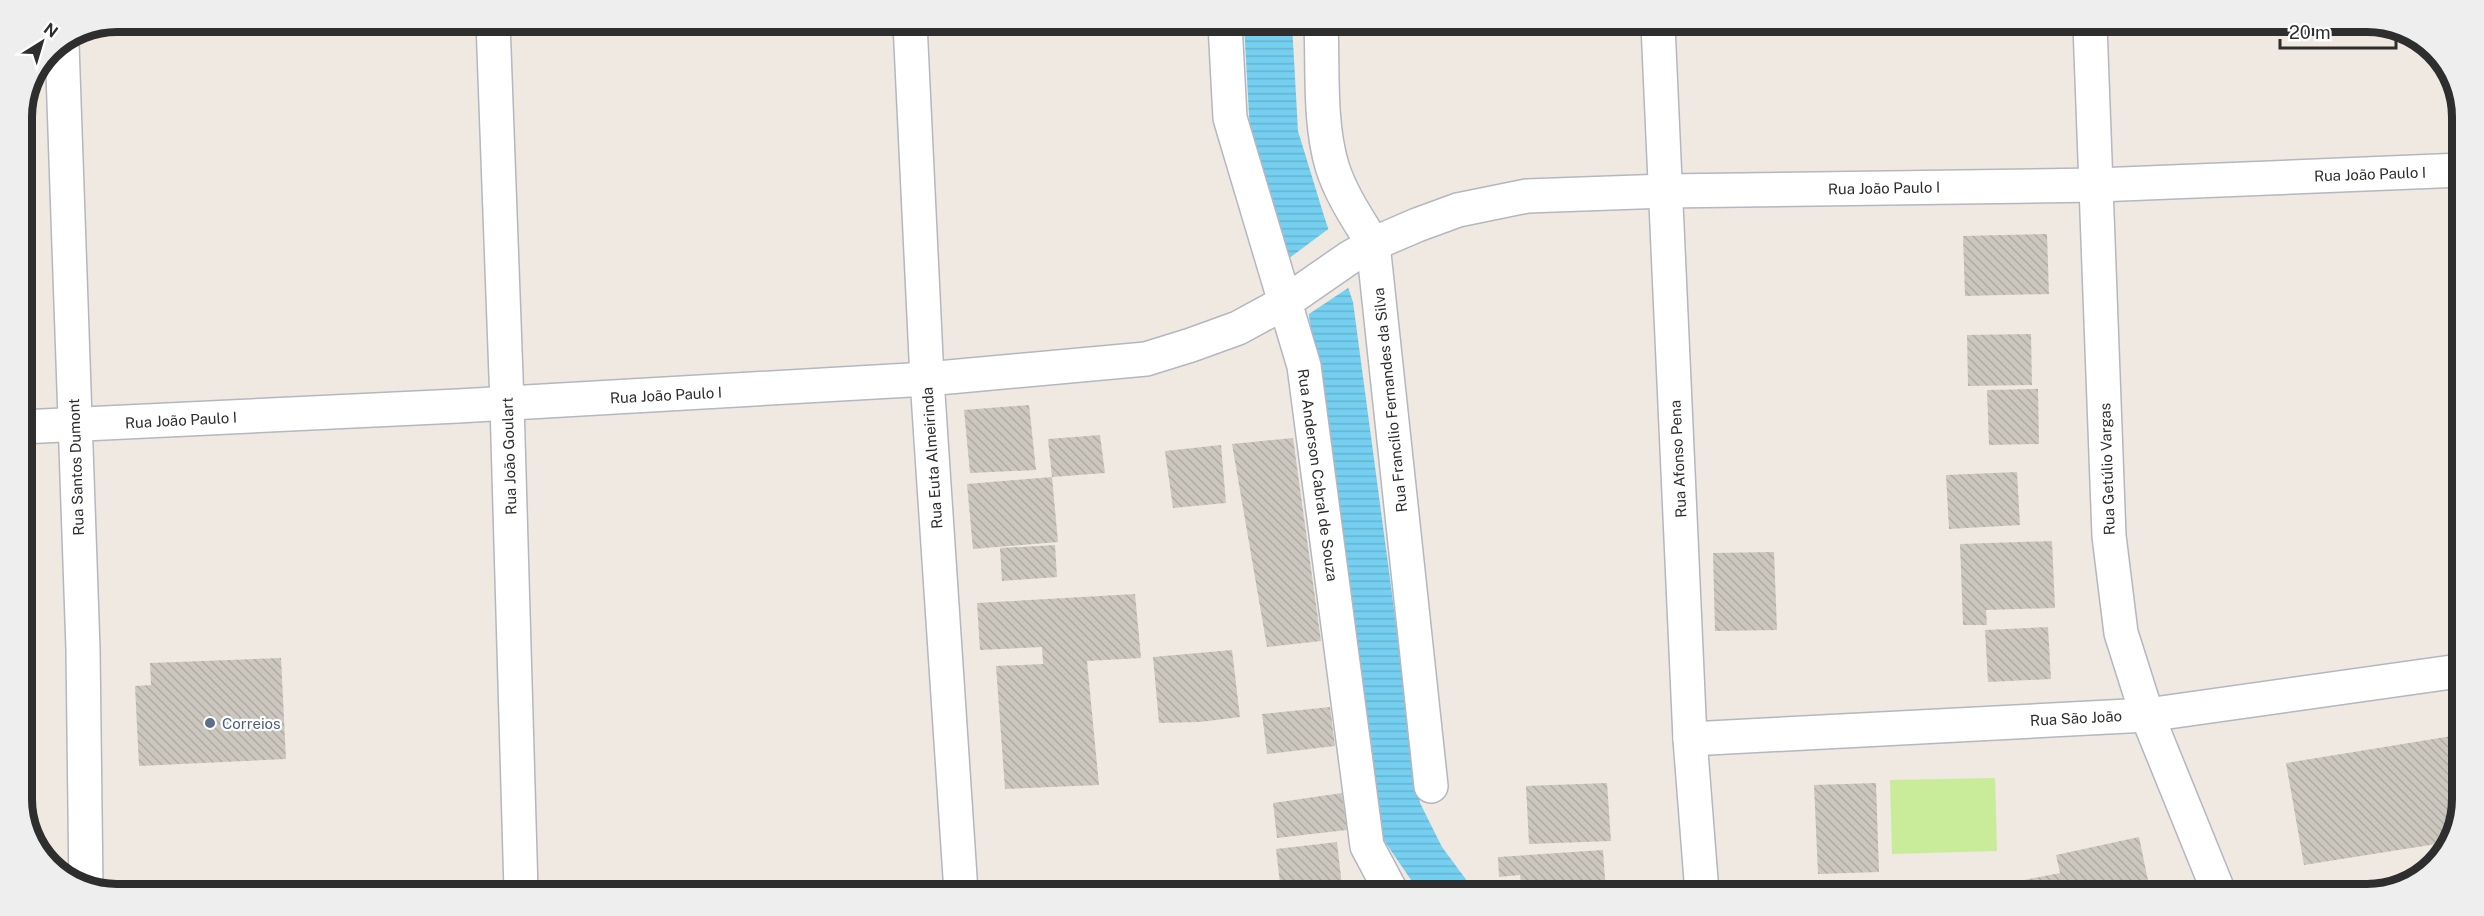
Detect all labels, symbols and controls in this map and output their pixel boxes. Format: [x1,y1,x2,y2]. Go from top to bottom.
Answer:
north arrow [12,12,72,72]
scale bar [2280,12,2396,50]
text: N [40,19,61,42]
text: 20 m [2289,22,2331,43]
street label: Rua João Paulo I [2314,164,2426,184]
street label: Rua João Paulo I [1828,179,1940,197]
street label: Rua Francílio Fernandes da Silva [1370,287,1410,513]
street label: Rua Anderson Cabral de Souza [1295,367,1341,583]
street label: Rua João Paulo I [610,384,722,406]
street label: Rua Euta Almeirinda [919,386,945,530]
street label: Rua João Goulart [498,397,520,515]
street label: Rua Santos Dumont [65,398,87,536]
street label: Rua Afonso Pena [1666,400,1690,518]
street label: Rua Getúlio Vargas [2096,402,2118,536]
street label: Rua João Paulo I [125,409,237,431]
street label: Rua São João [2030,707,2122,729]
place label: Correios [222,715,281,732]
marker: Correios [203,716,217,730]

